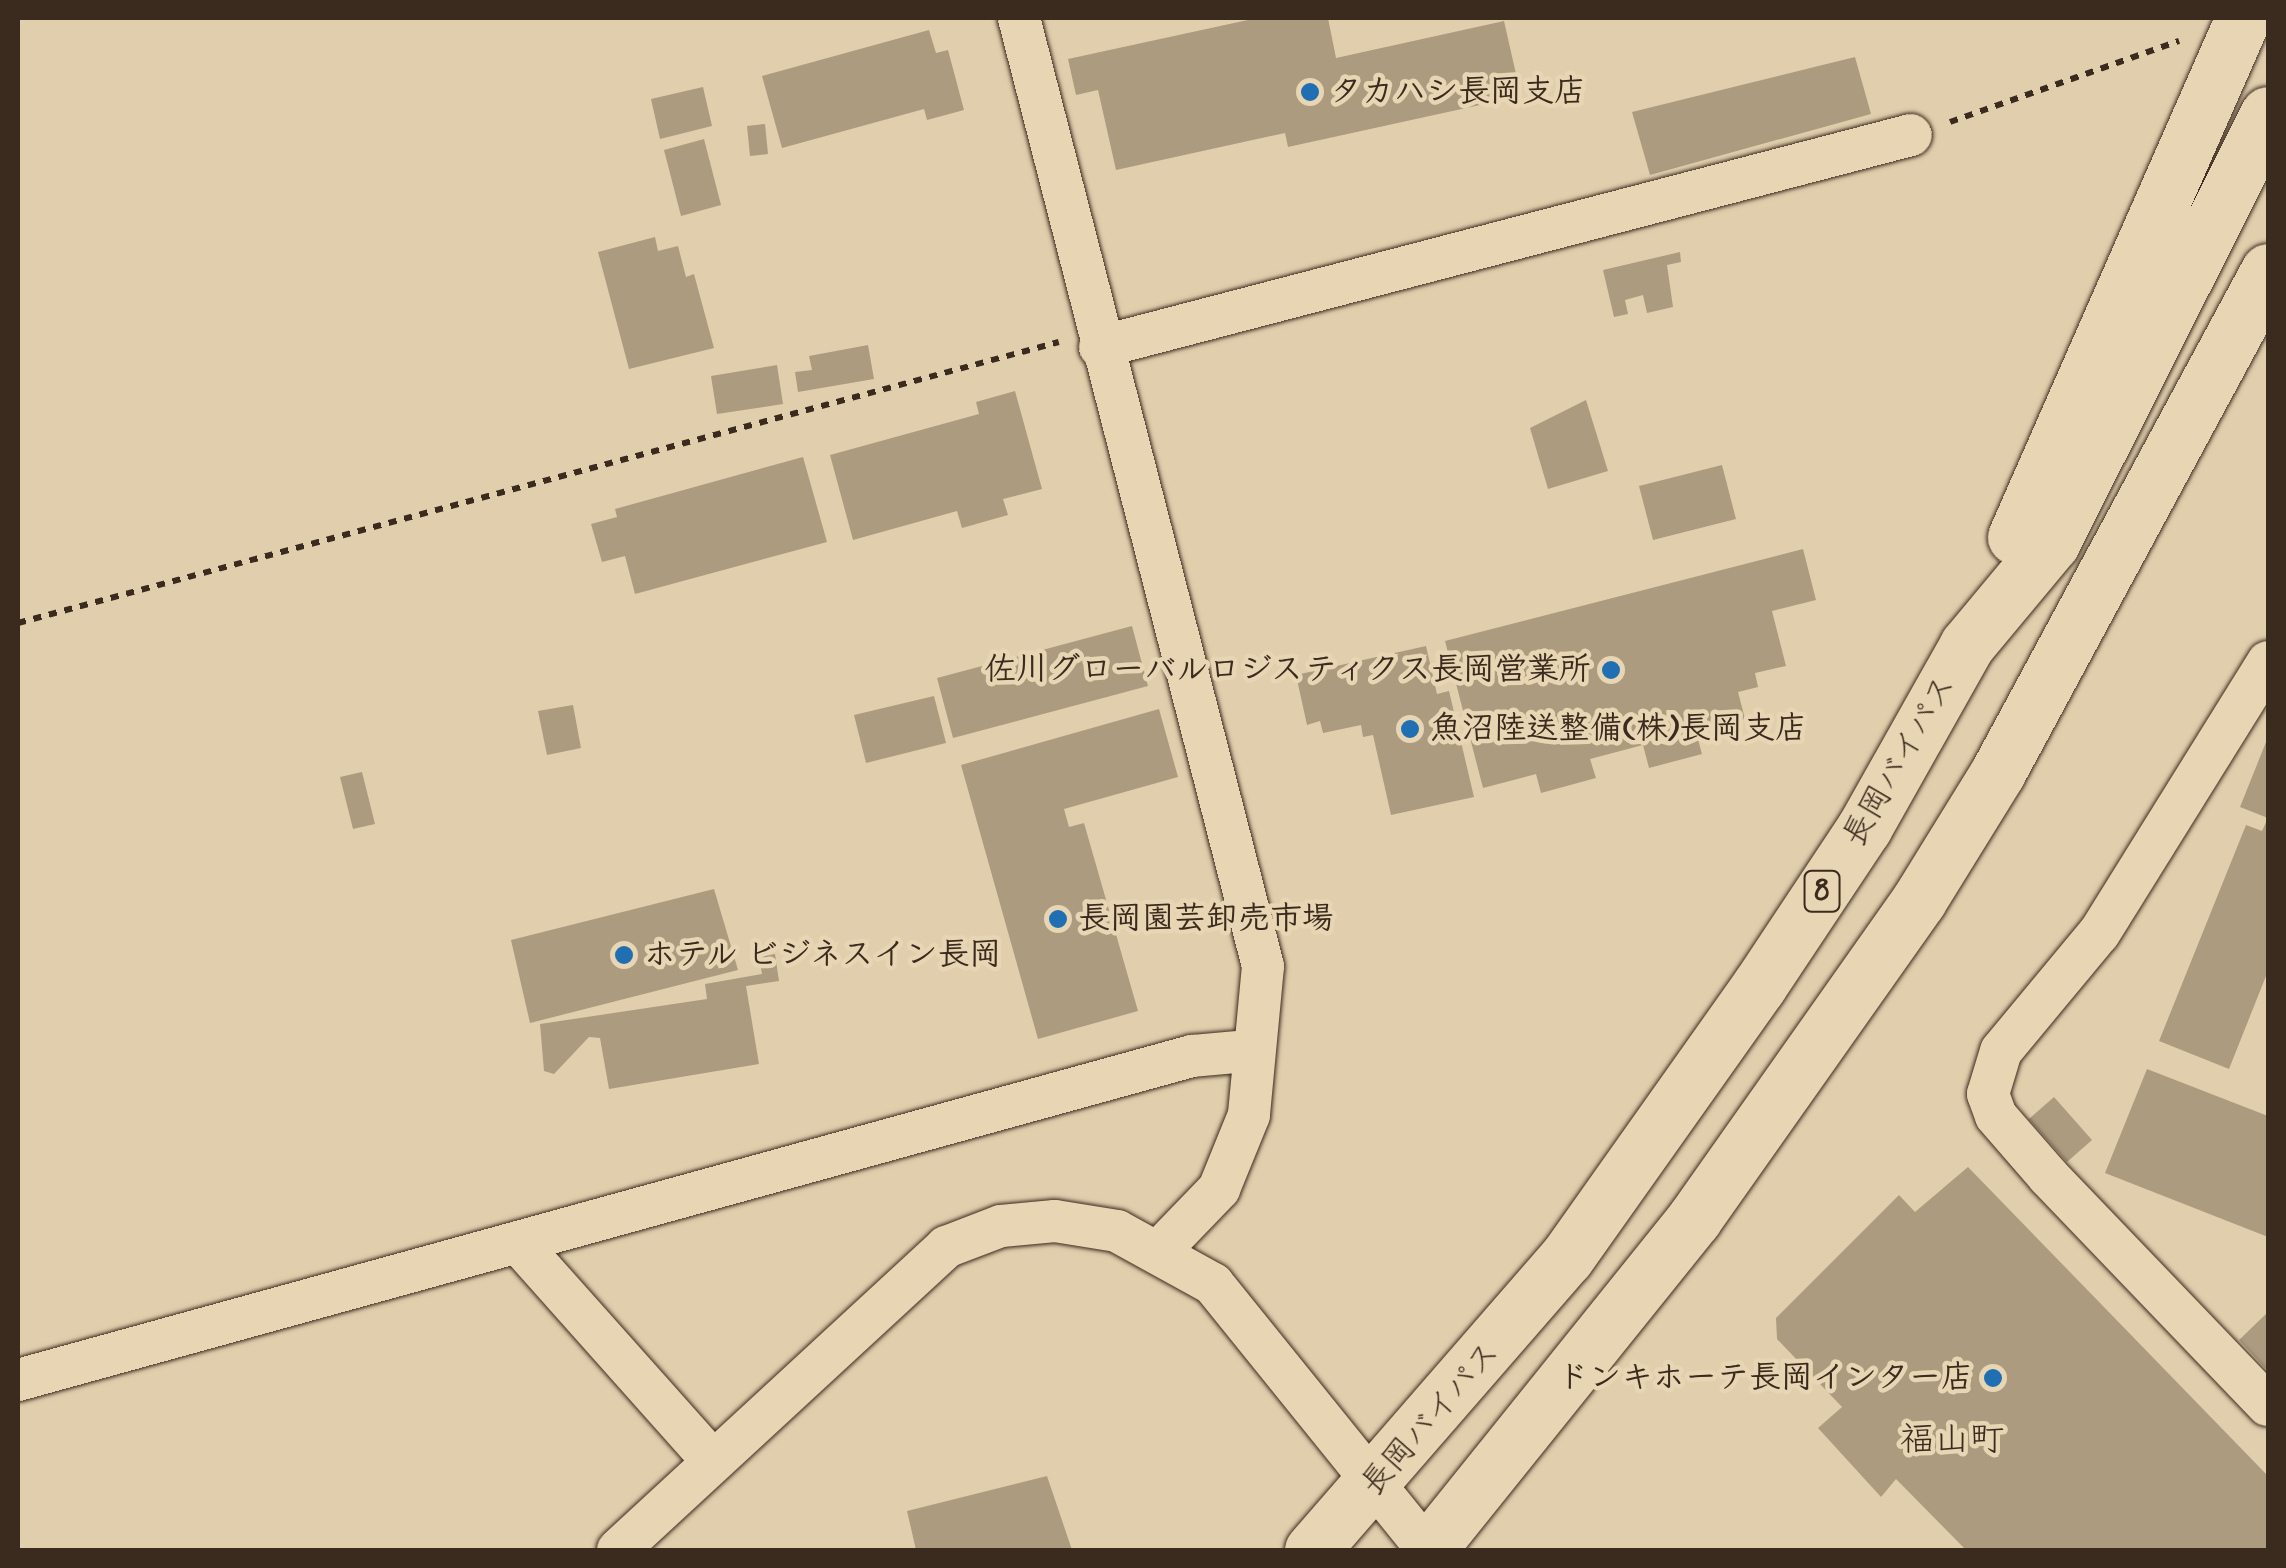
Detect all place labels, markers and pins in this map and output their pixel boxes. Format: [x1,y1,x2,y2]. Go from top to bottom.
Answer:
place label: タカハシ長岡支店 [1330,73,1586,111]
marker: タカハシ長岡支店 [1299,81,1321,103]
place label: 佐川グローバルロジスティクス長岡営業所 [983,651,1591,689]
marker: 佐川グローバルロジスティクス長岡営業所 [1600,659,1622,681]
place label: 魚沼陸送整備(株)長岡支店 [1430,710,1807,748]
marker: 魚沼陸送整備(株)長岡支店 [1399,718,1421,740]
place label: 長岡園芸卸売市場 [1078,900,1334,938]
marker: 長岡園芸卸売市場 [1047,908,1069,930]
place label: ホテル ビジネスイン長岡 [644,936,1005,974]
marker: ホテル ビジネスイン長岡 [613,944,635,966]
place label: ドンキホーテ長岡インター店 [1557,1359,1973,1397]
marker: ドンキホーテ長岡インター店 [1982,1367,2004,1389]

